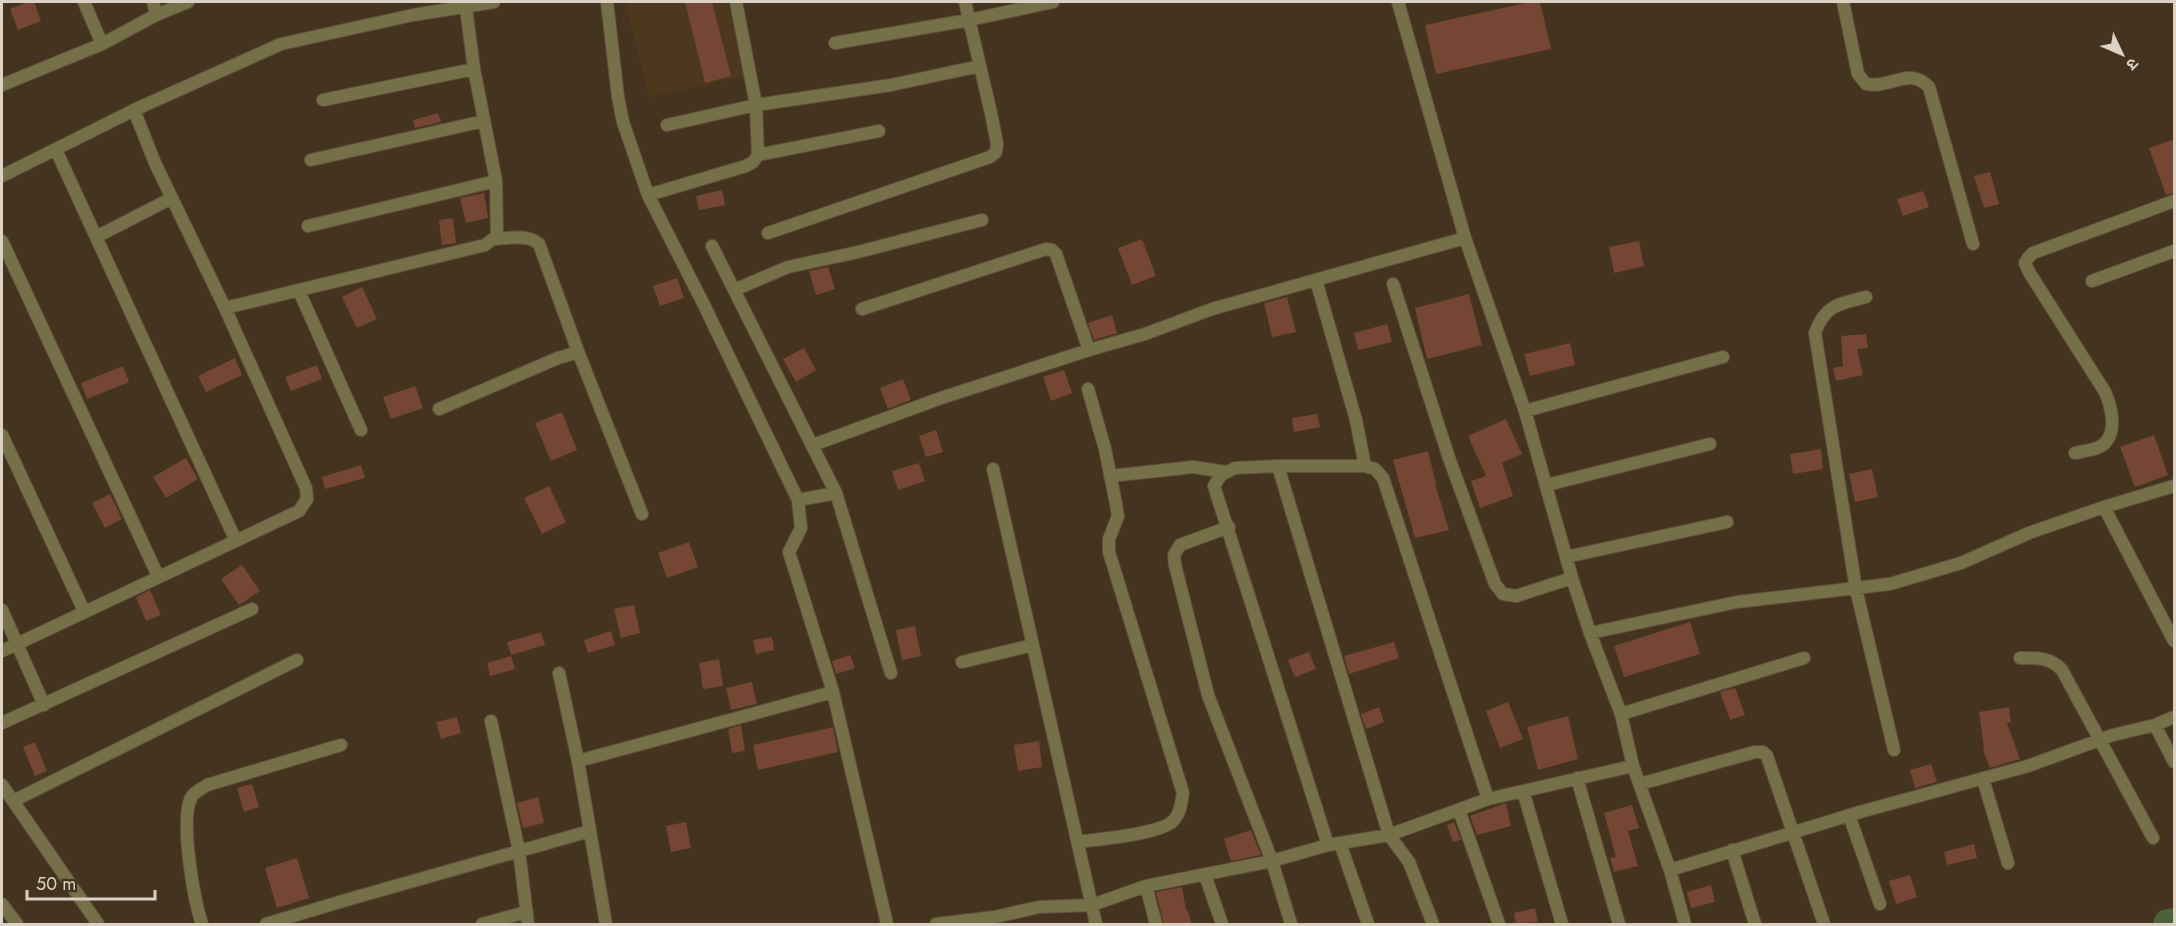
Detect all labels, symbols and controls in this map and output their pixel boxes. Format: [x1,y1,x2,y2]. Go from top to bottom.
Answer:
north arrow [2092,24,2152,84]
text: उ [2120,53,2144,76]
scale bar [27,863,154,901]
text: 50 m [36,871,76,897]

